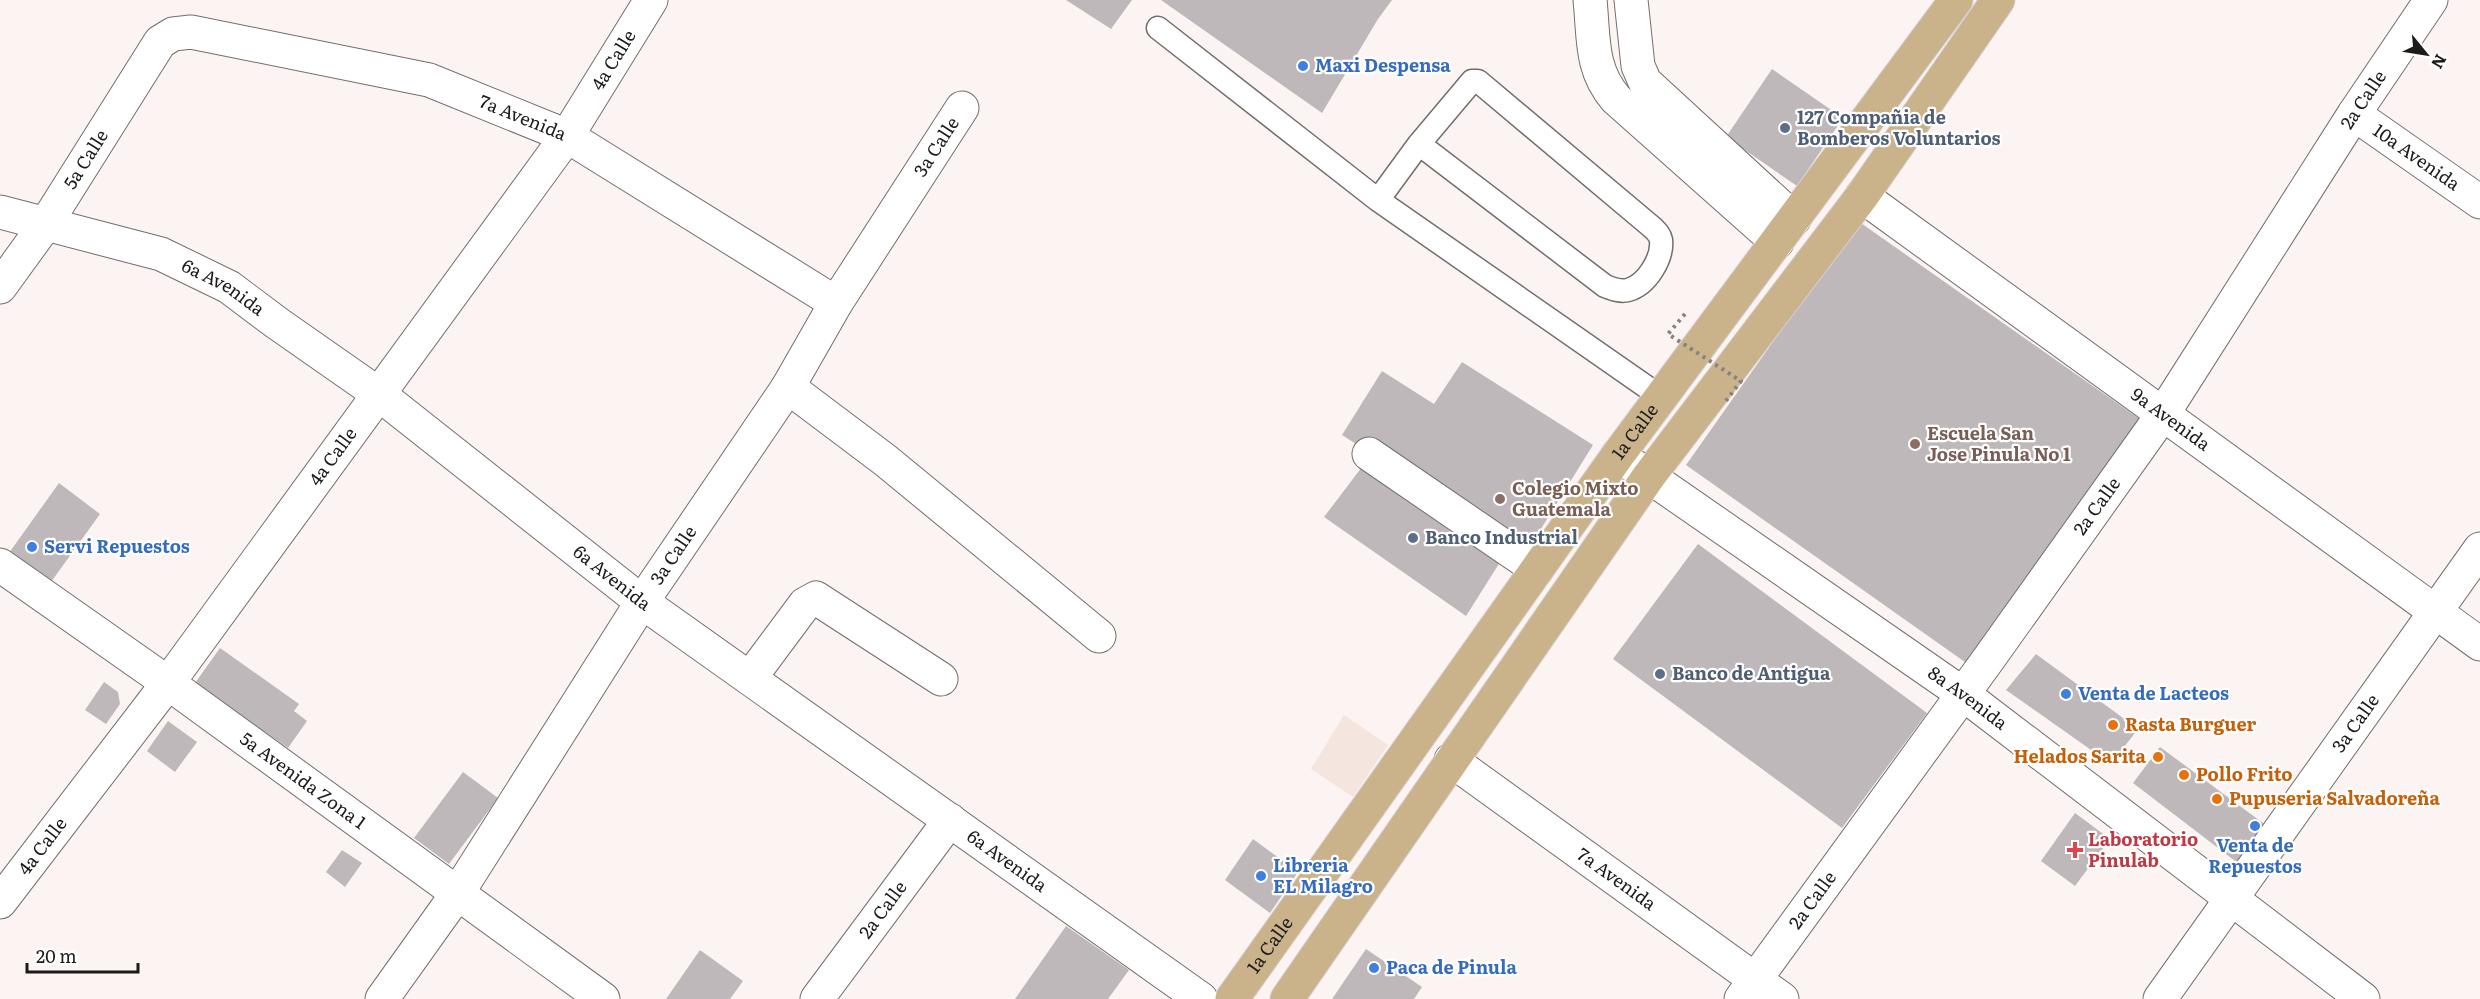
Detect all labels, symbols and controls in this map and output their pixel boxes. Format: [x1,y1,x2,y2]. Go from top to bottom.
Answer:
street label: 4a Calle [583,24,641,95]
north arrow [2396,24,2456,84]
text: N [2426,50,2454,74]
place label: Maxi Despensa [1315,51,1451,78]
marker: Maxi Despensa [1296,59,1310,73]
street label: 2a Calle [2333,64,2392,134]
street label: 7a Avenida [475,87,571,147]
place label: 127 Compañia de Bomberos Voluntarios [1797,103,2001,151]
street label: 3a Calle [906,111,965,181]
street label: 10a Avenida [2368,116,2466,196]
marker: 127 Compañia de Bomberos Voluntarios [1778,121,1792,135]
street label: 5a Calle [56,124,114,194]
street label: 6a Avenida [178,251,271,322]
street label: 9a Avenida [2126,380,2217,457]
street label: 1a Calle [1604,397,1664,465]
place label: Escuela San Jose Pinula No 1 [1927,419,2071,467]
street label: 4a Calle [301,421,362,491]
marker: Escuela San Jose Pinula No 1 [1908,437,1922,451]
street label: 2a Calle [2066,471,2126,540]
place label: Colegio Mixto Guatemala [1512,474,1638,522]
marker: Colegio Mixto Guatemala [1493,492,1507,506]
street label: 3a Calle [643,520,702,590]
place label: Banco Industrial [1425,523,1578,550]
marker: Banco Industrial [1406,531,1420,545]
place label: Servi Repuestos [44,532,190,559]
street label: 6a Avenida [568,538,657,616]
marker: Servi Repuestos [25,540,39,554]
place label: Banco de Antigua [1672,659,1831,686]
street label: 8a Avenida [1923,659,2014,736]
marker: Banco de Antigua [1653,667,1667,681]
place label: Venta de Lacteos [2078,679,2229,706]
marker: Venta de Lacteos [2059,687,2073,701]
street label: 3a Calle [2324,688,2385,758]
place label: Rasta Burguer [2125,710,2256,737]
marker: Rasta Burguer [2106,718,2120,732]
street label: 5a Avenida Zona 1 [235,725,373,835]
place label: Helados Sarita [2013,742,2147,769]
marker: Helados Sarita [2151,750,2165,764]
place label: Pollo Frito [2196,760,2293,787]
marker: Pollo Frito [2177,768,2191,782]
place label: Pupuseria Salvadoreña [2229,784,2441,811]
marker: Pupuseria Salvadoreña [2210,792,2224,806]
street label: 4a Calle [10,811,72,880]
marker: Venta de Repuestos [2248,819,2262,833]
street label: 6a Avenida [962,822,1054,898]
place label: Laboratorio Pinulab [2088,825,2198,873]
place label: Venta de Repuestos [2208,831,2302,879]
street label: 7a Avenida [1572,840,1663,916]
marker: Laboratorio Pinulab [2066,841,2084,859]
place label: Libreria EL Milagro [1273,851,1373,899]
street label: 2a Calle [1781,865,1842,934]
marker: Libreria EL Milagro [1254,869,1268,883]
street label: 2a Calle [852,875,912,943]
street label: 1a Calle [1239,910,1298,978]
scale bar [27,936,138,974]
text: 20 m [36,942,77,969]
place label: Paca de Pinula [1386,953,1517,980]
marker: Paca de Pinula [1367,961,1381,975]

